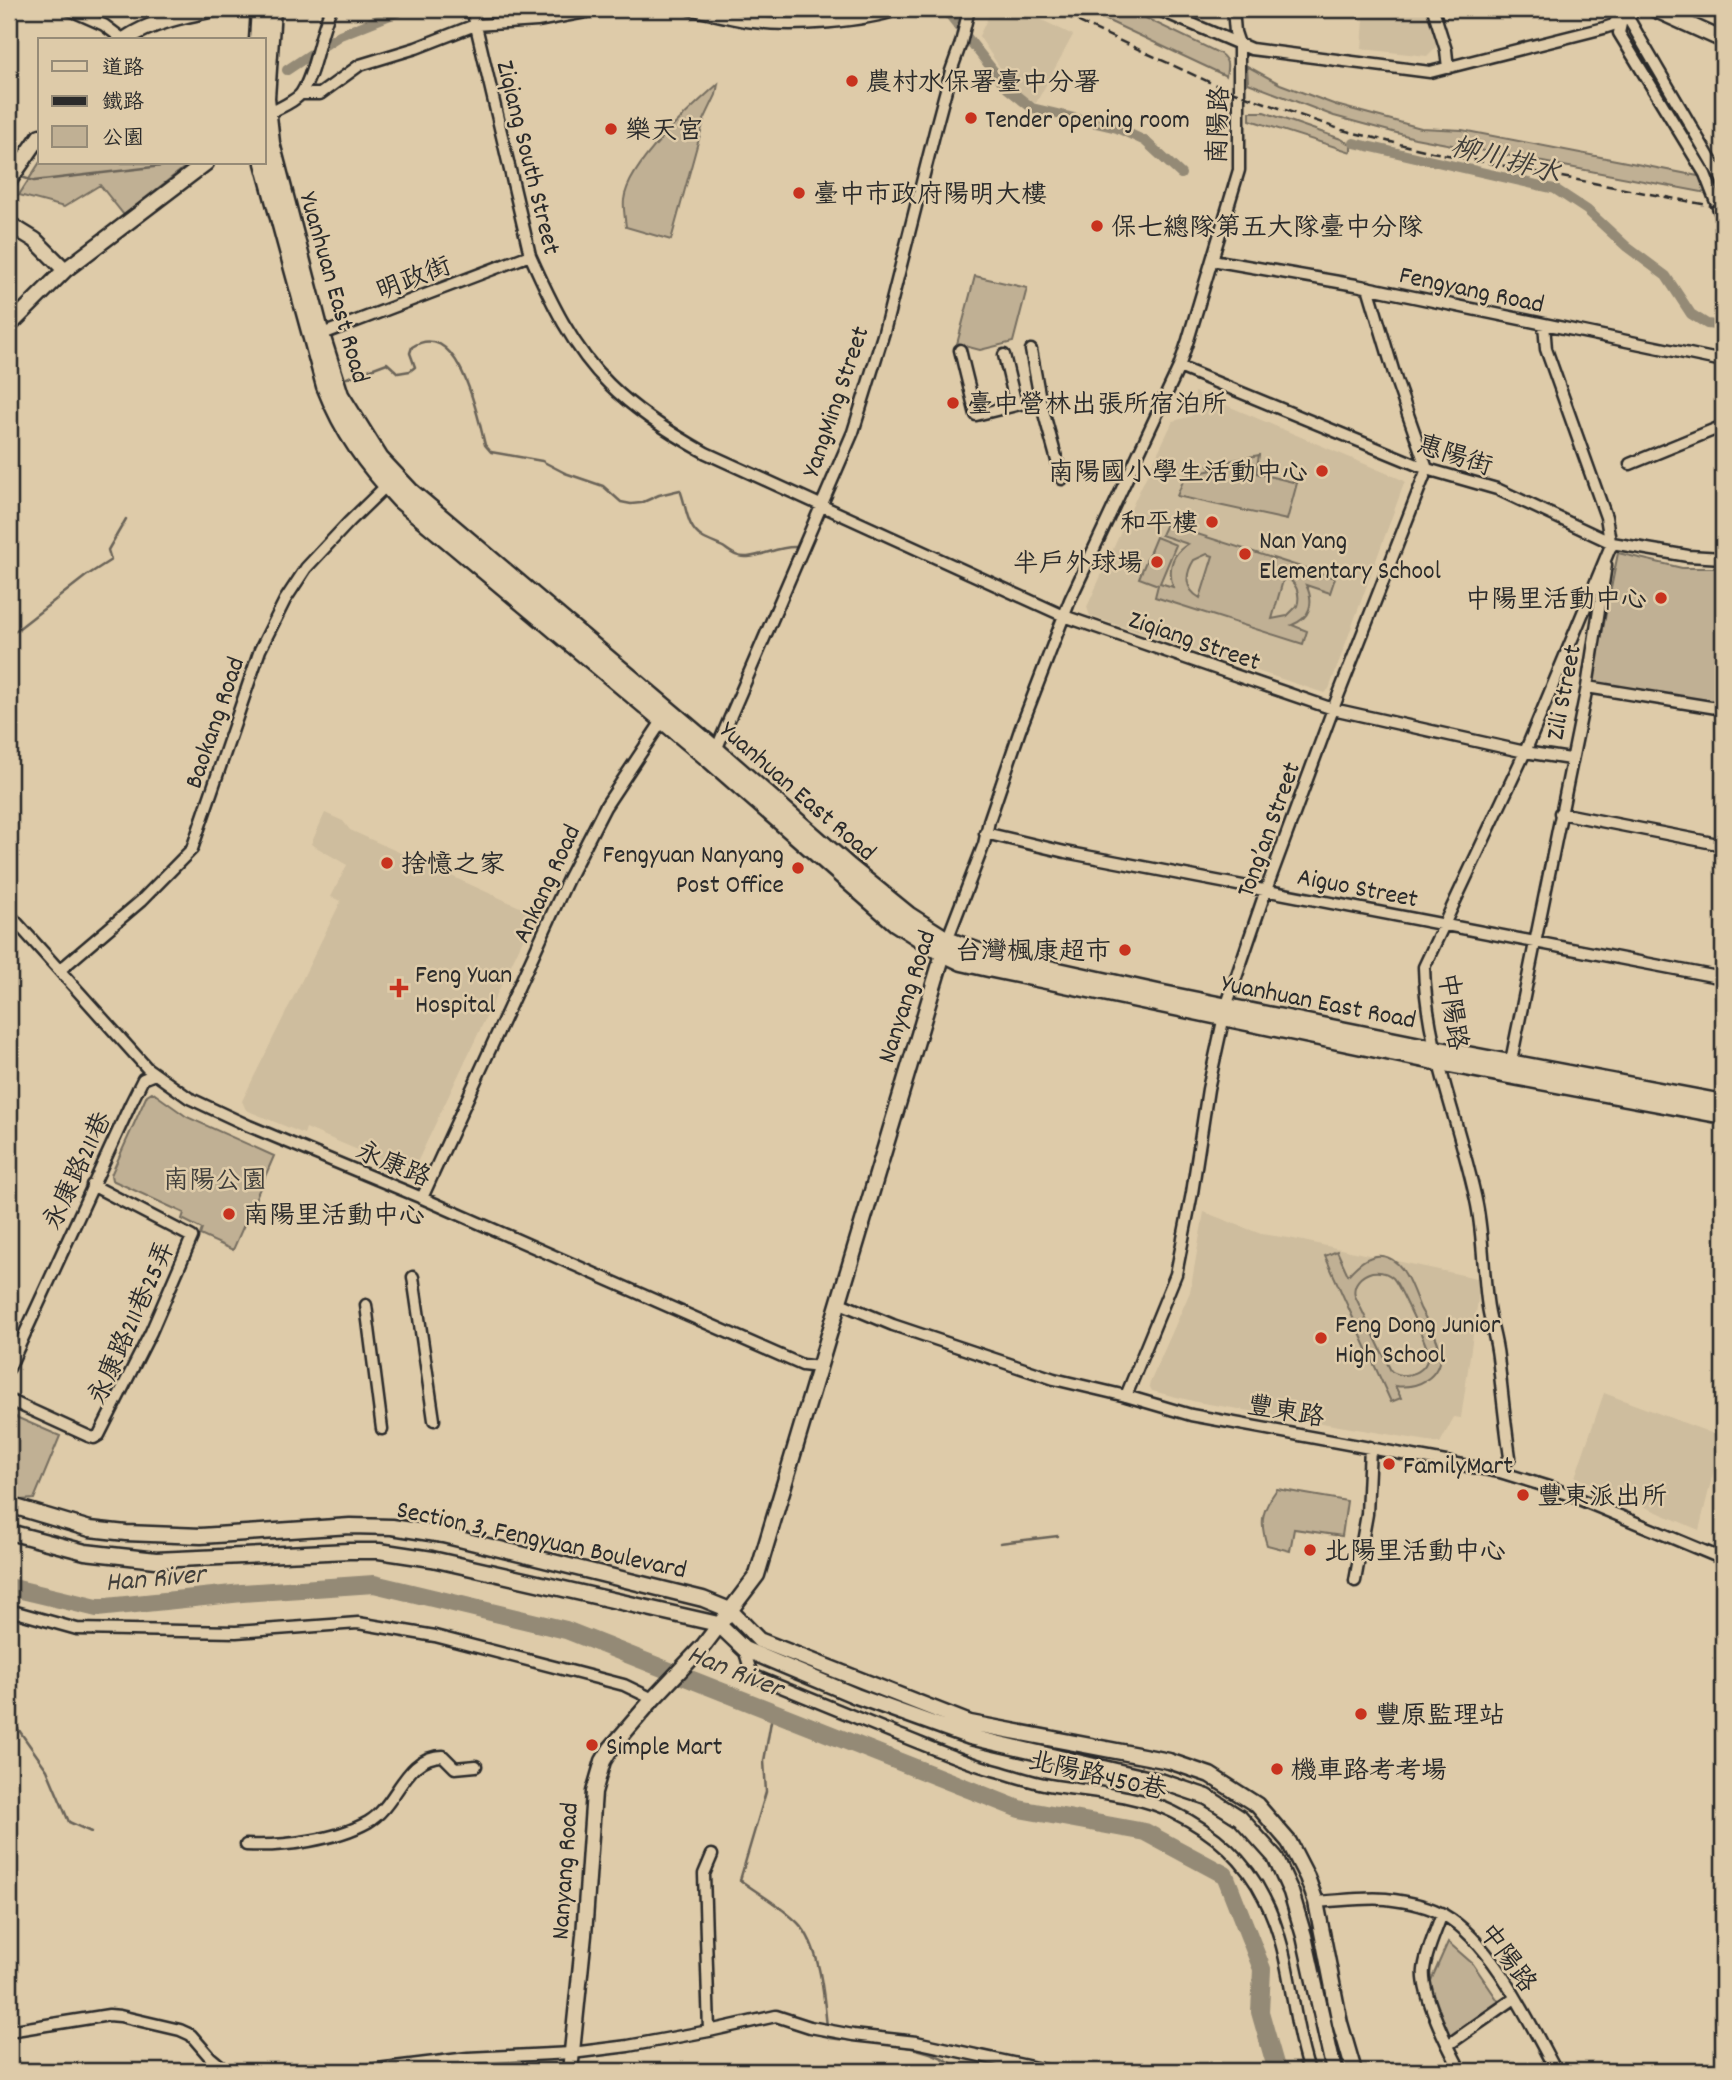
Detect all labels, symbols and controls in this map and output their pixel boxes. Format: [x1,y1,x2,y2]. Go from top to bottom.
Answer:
legend [38,38,266,164]
text: 道路 [102,55,144,85]
street label: Ziqiang South Street [485,57,569,259]
place label: 農村水保署臺中分署 [866,66,1100,103]
marker: 農村水保署臺中分署 [844,73,860,89]
street label: 南陽路 [1201,85,1240,165]
text: 鐵路 [102,89,144,119]
place label: Tender opening room [985,103,1190,140]
marker: Tender opening room [963,110,979,126]
place label: 樂天宮 [625,114,703,151]
marker: 樂天宮 [603,121,619,137]
text: 公園 [102,125,144,155]
water label: 柳川排水 [1445,129,1565,197]
place label: 臺中市政府陽明大樓 [813,178,1047,215]
marker: 臺中市政府陽明大樓 [791,185,807,201]
street label: Yuanhuan East Road [288,188,378,388]
place label: 保七總隊第五大隊臺中分隊 [1111,211,1423,248]
marker: 保七總隊第五大隊臺中分隊 [1089,218,1105,234]
street label: 明政街 [371,249,457,312]
street label: Fengyang Road [1395,258,1547,325]
street label: YangMing Street [794,321,881,483]
place label: 臺中營林出張所宿泊所 [967,388,1227,425]
marker: 臺中營林出張所宿泊所 [945,395,961,411]
street label: 惠陽街 [1411,428,1497,487]
place label: 南陽國小學生活動中心 [1048,456,1308,493]
marker: 南陽國小學生活動中心 [1314,463,1330,479]
place label: 和平樓 [1120,507,1198,544]
marker: 和平樓 [1204,514,1220,530]
place label: Nan Yang Elementary School [1259,524,1441,591]
marker: Nan Yang Elementary School [1237,546,1253,562]
place label: 半戶外球場 [1013,547,1143,584]
marker: 半戶外球場 [1149,554,1165,570]
place label: 中陽里活動中心 [1465,583,1647,620]
marker: 中陽里活動中心 [1653,590,1669,606]
street label: Ziqiang Street [1123,602,1265,682]
street label: Zili Street [1538,641,1593,743]
street label: Baokang Road [177,652,256,794]
street label: Yuanhuan East Road [710,714,883,871]
street label: Tong’an Street [1229,757,1312,903]
street label: Ankang Road [505,819,592,950]
place label: Fengyuan Nanyang Post Office [602,838,784,905]
place label: 捨憶之家 [401,848,505,885]
marker: 捨憶之家 [379,855,395,871]
marker: Fengyuan Nanyang Post Office [790,860,806,876]
street label: Aiguo Street [1294,860,1421,919]
street label: Nanyang Road [869,926,947,1068]
place label: 台灣楓康超市 [955,935,1111,972]
marker: 台灣楓康超市 [1117,942,1133,958]
place label: Feng Yuan Hospital [415,958,512,1025]
street label: Yuanhuan East Road [1218,966,1419,1040]
street label: 中陽路 [1427,970,1474,1053]
marker: Feng Yuan Hospital [389,978,409,998]
street label: 永康路211巷 [36,1106,123,1237]
street label: 永康路 [349,1134,436,1198]
park label: 南陽公園 [163,1164,267,1201]
place label: 南陽里活動中心 [243,1199,425,1236]
marker: 南陽里活動中心 [221,1206,237,1222]
street label: 永康路211巷25弄 [80,1235,186,1411]
place label: Feng Dong Junior High School [1335,1308,1501,1375]
marker: Feng Dong Junior High School [1313,1330,1329,1346]
street label: 豐東路 [1244,1388,1327,1438]
place label: FamilyMart [1403,1449,1513,1486]
marker: FamilyMart [1381,1456,1397,1472]
place label: 豐東派出所 [1537,1480,1667,1517]
marker: 豐東派出所 [1515,1487,1531,1503]
street label: Section 3, Fengyuan Boulevard [393,1493,690,1590]
place label: 北陽里活動中心 [1324,1535,1506,1572]
marker: 北陽里活動中心 [1302,1542,1318,1558]
water label: Han River [104,1556,211,1605]
water label: Han River [680,1636,791,1712]
place label: 豐原監理站 [1375,1699,1505,1736]
marker: 豐原監理站 [1353,1706,1369,1722]
place label: Simple Mart [606,1730,723,1767]
marker: Simple Mart [584,1737,600,1753]
street label: 北陽路450巷 [1024,1744,1170,1811]
place label: 機車路考考場 [1291,1754,1447,1791]
marker: 機車路考考場 [1269,1761,1285,1777]
street label: Nanyang Road [543,1801,590,1941]
street label: 中陽路 [1468,1917,1544,2001]

